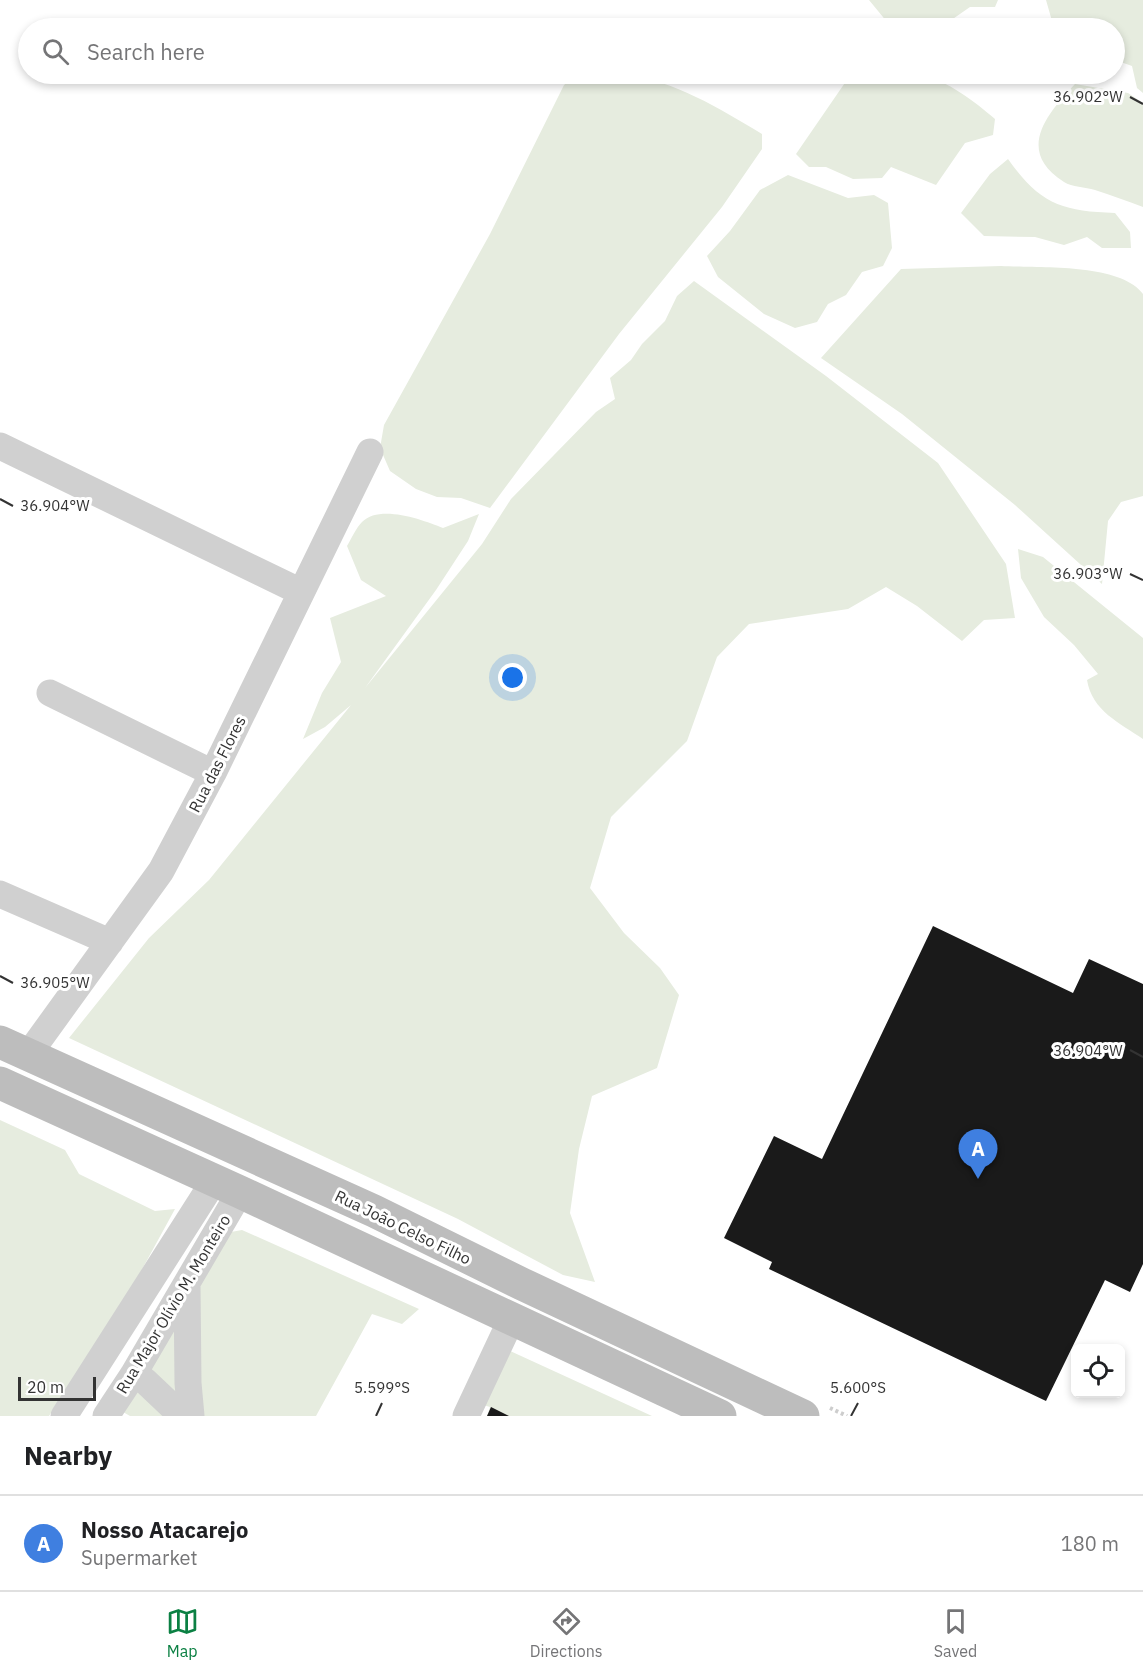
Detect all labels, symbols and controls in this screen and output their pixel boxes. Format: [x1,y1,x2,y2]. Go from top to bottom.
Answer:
search box [18,18,1125,84]
icon: search [39,35,72,68]
text: Search here [87,37,205,66]
text: 36.902°W [1053,87,1123,106]
text: 36.904°W [20,496,90,515]
text: 36.903°W [1053,564,1123,583]
your location [498,663,527,692]
street label: Rua das Flores [184,712,250,816]
text: 36.905°W [20,973,90,992]
text: 36.904°W [1053,1041,1123,1060]
pin: A [958,1130,998,1179]
street label: Rua João Celso Filho [332,1185,474,1269]
street label: Rua Major Olívio M. Monteiro [112,1211,234,1397]
map controls [1071,1344,1125,1398]
button: locate [1071,1344,1125,1398]
scale bar [18,1374,96,1402]
text: 20 m [27,1377,64,1397]
text: 5.599°S [354,1378,410,1397]
text: 5.600°S [830,1378,886,1397]
text: Nearby [24,1438,112,1472]
text: Nosso Atacarejo [81,1515,248,1544]
text: A [37,1530,50,1557]
text: 180 m [1061,1530,1119,1557]
text: Supermarket [81,1544,198,1571]
tab: Map [166,1605,199,1661]
tab: Directions [530,1605,603,1661]
tab: Saved [934,1605,977,1661]

